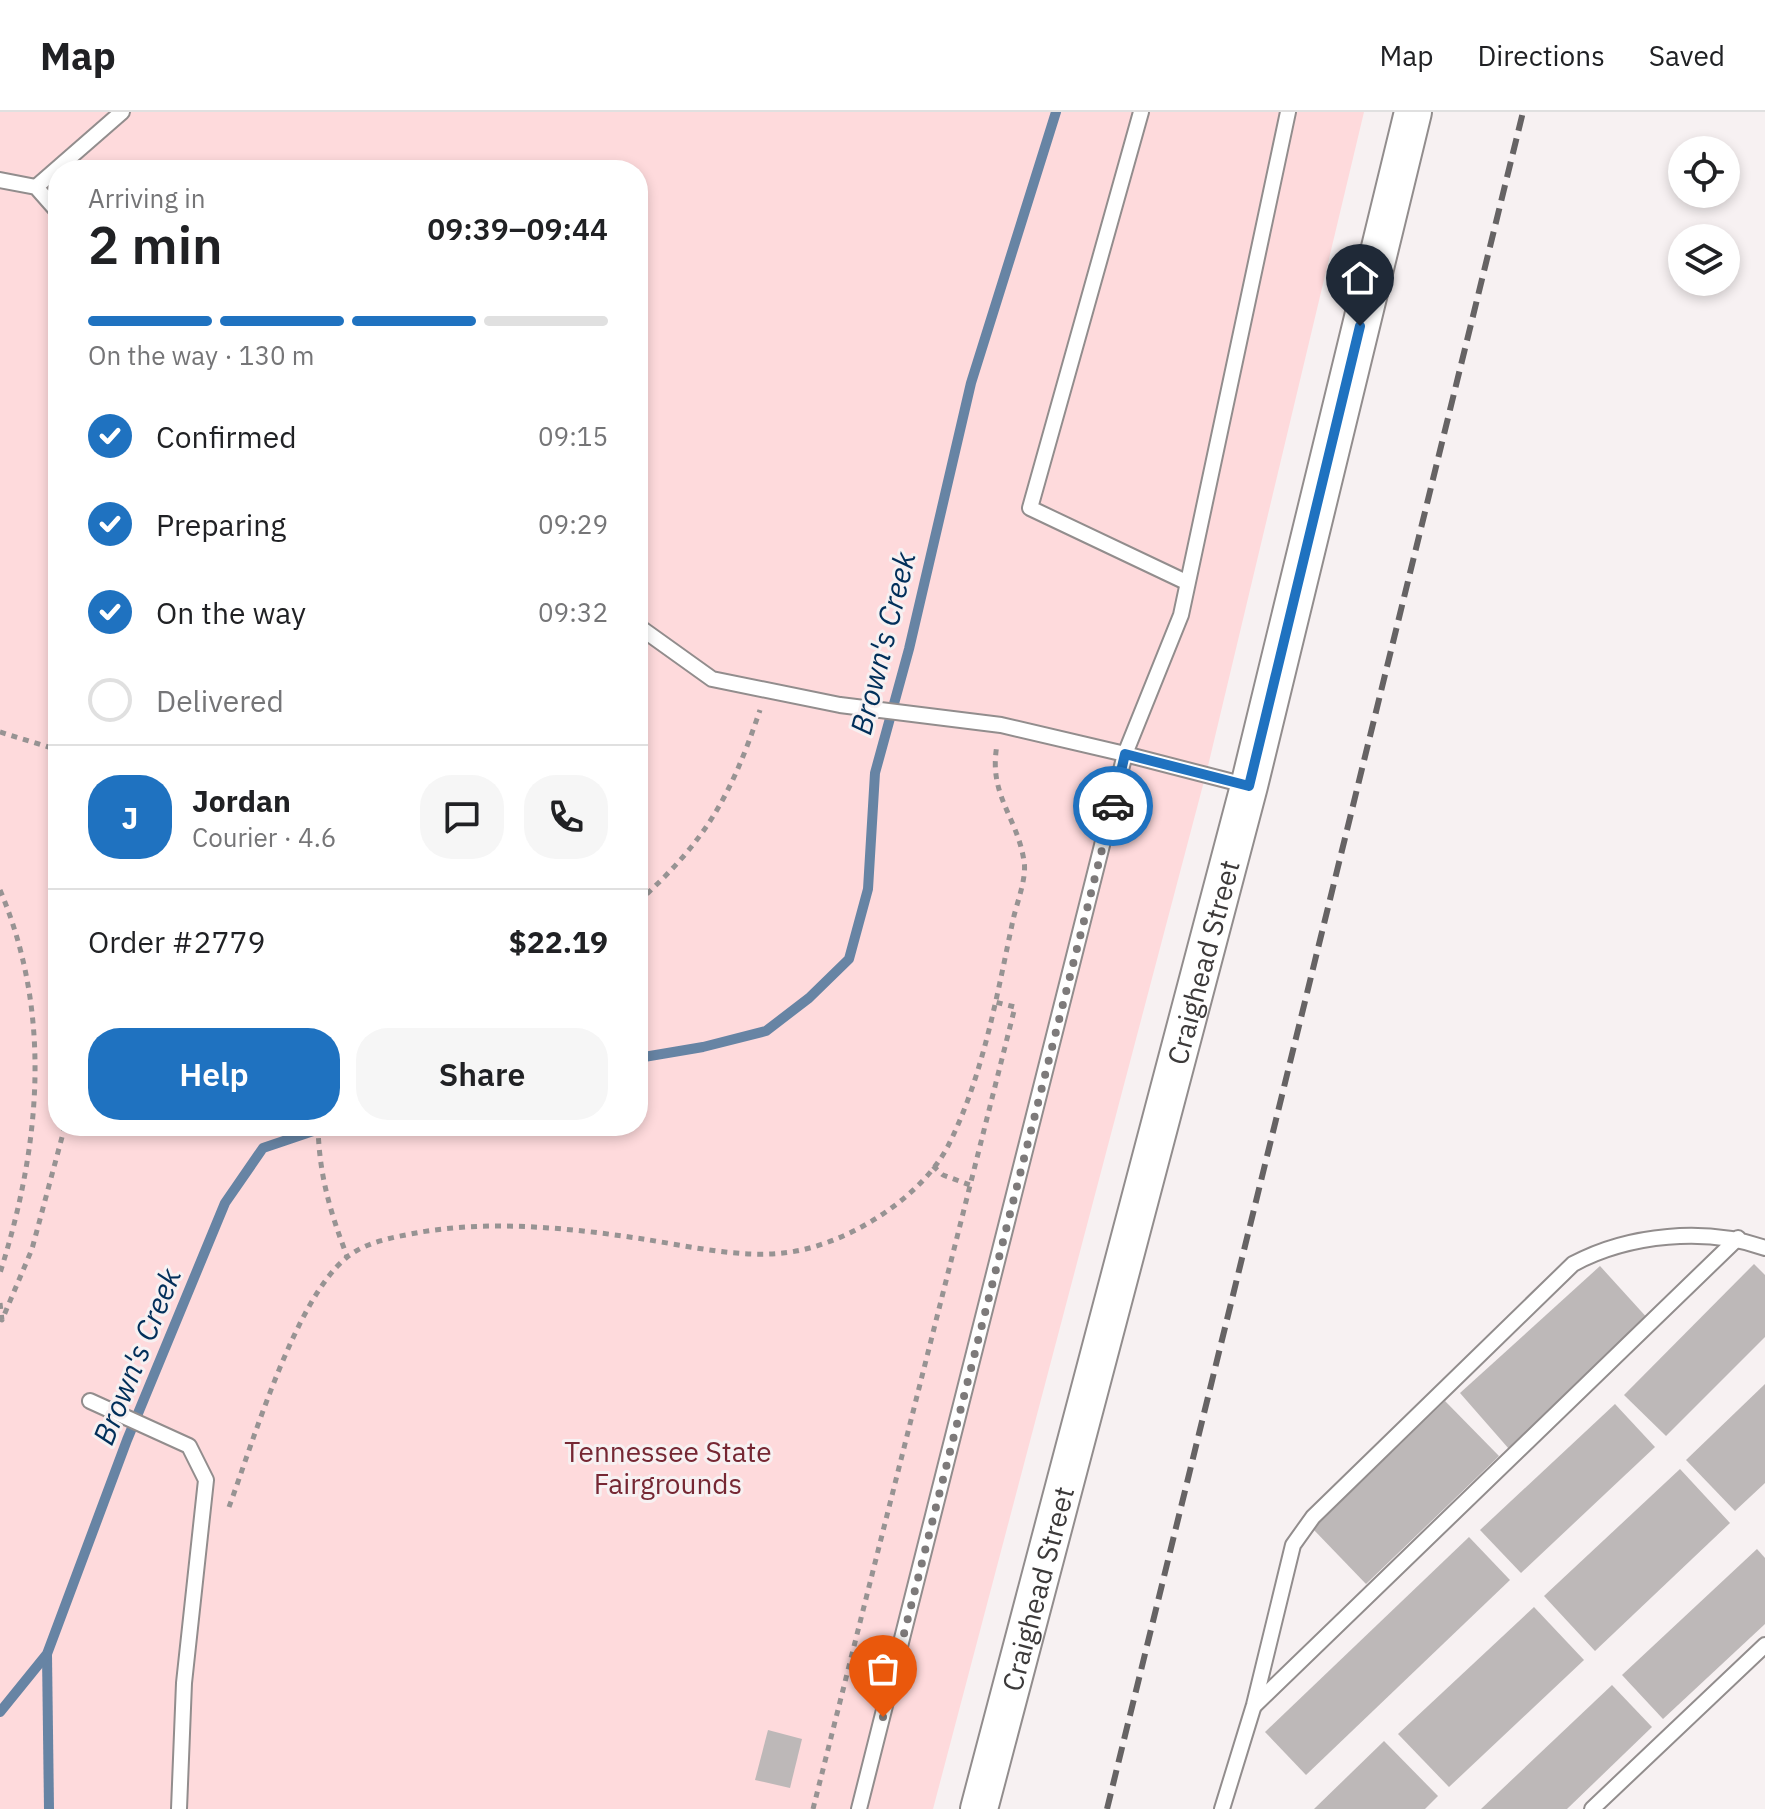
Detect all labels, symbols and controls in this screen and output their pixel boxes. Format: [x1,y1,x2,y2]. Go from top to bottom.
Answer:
text: Map [40,31,116,80]
text: Map [1379,37,1433,74]
text: Directions [1477,37,1605,74]
text: Saved [1649,37,1725,74]
map controls [1668,136,1740,296]
button: locate [1668,136,1740,208]
text: Arriving in [88,181,205,215]
text: 09:39–09:44 [427,209,608,248]
text: 2 min [88,211,223,278]
button: layers [1668,224,1740,296]
pin [1326,244,1394,326]
icon: home [1338,256,1382,300]
text: On the way · 130 m [88,338,314,372]
icon: check [88,414,132,458]
text: Confirmed [156,417,297,456]
text: 09:15 [538,419,608,453]
icon: check [88,502,132,546]
text: Preparing [156,505,286,544]
text: 09:29 [538,507,608,541]
water label: Brown's Creek [840,547,924,738]
icon: check [88,590,132,634]
text: On the way [156,593,306,632]
text: 09:32 [538,595,608,629]
text: Delivered [156,681,284,720]
courier [1073,766,1153,846]
button: chat [420,775,504,859]
button: phone [524,775,608,859]
text: Jordan [192,781,291,820]
icon: car [1091,784,1135,828]
text: J [122,798,138,837]
text: Courier · 4.6 [192,820,336,854]
street label: Craighead Street [1158,856,1247,1068]
text: Order #2779 [88,922,265,961]
text: $22.19 [509,922,608,961]
button: Help [88,1028,340,1120]
button: Share [356,1028,608,1120]
water label: Brown's Creek [83,1262,189,1450]
park label: Tennessee State Fairgrounds [564,1433,772,1502]
street label: Craighead Street [992,1482,1082,1695]
pin [849,1635,917,1717]
icon: bag [861,1647,905,1691]

